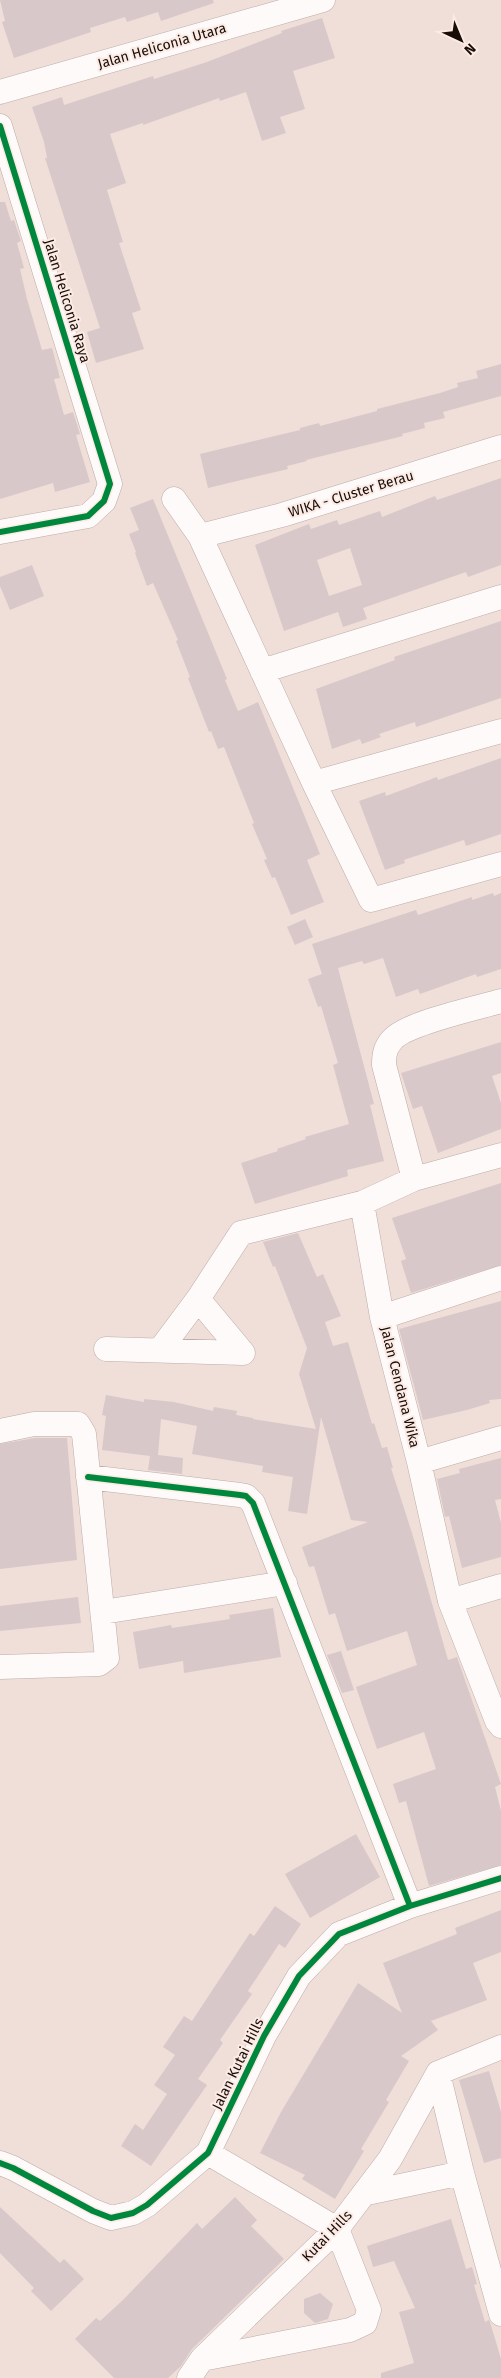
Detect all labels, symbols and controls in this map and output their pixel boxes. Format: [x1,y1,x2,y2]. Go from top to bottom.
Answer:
north arrow [436,15,486,65]
street label: Jalan Heliconia Utara [96,20,228,72]
text: N [460,40,479,58]
street label: Jalan Heliconia Raya [40,237,94,365]
street label: WIKA - Cluster Berau [286,467,416,521]
street label: Jalan Cendana Wika [377,1325,423,1449]
street label: Jalan Kutai Hills [208,2015,268,2113]
street label: Kutai Hills [298,2206,356,2265]

